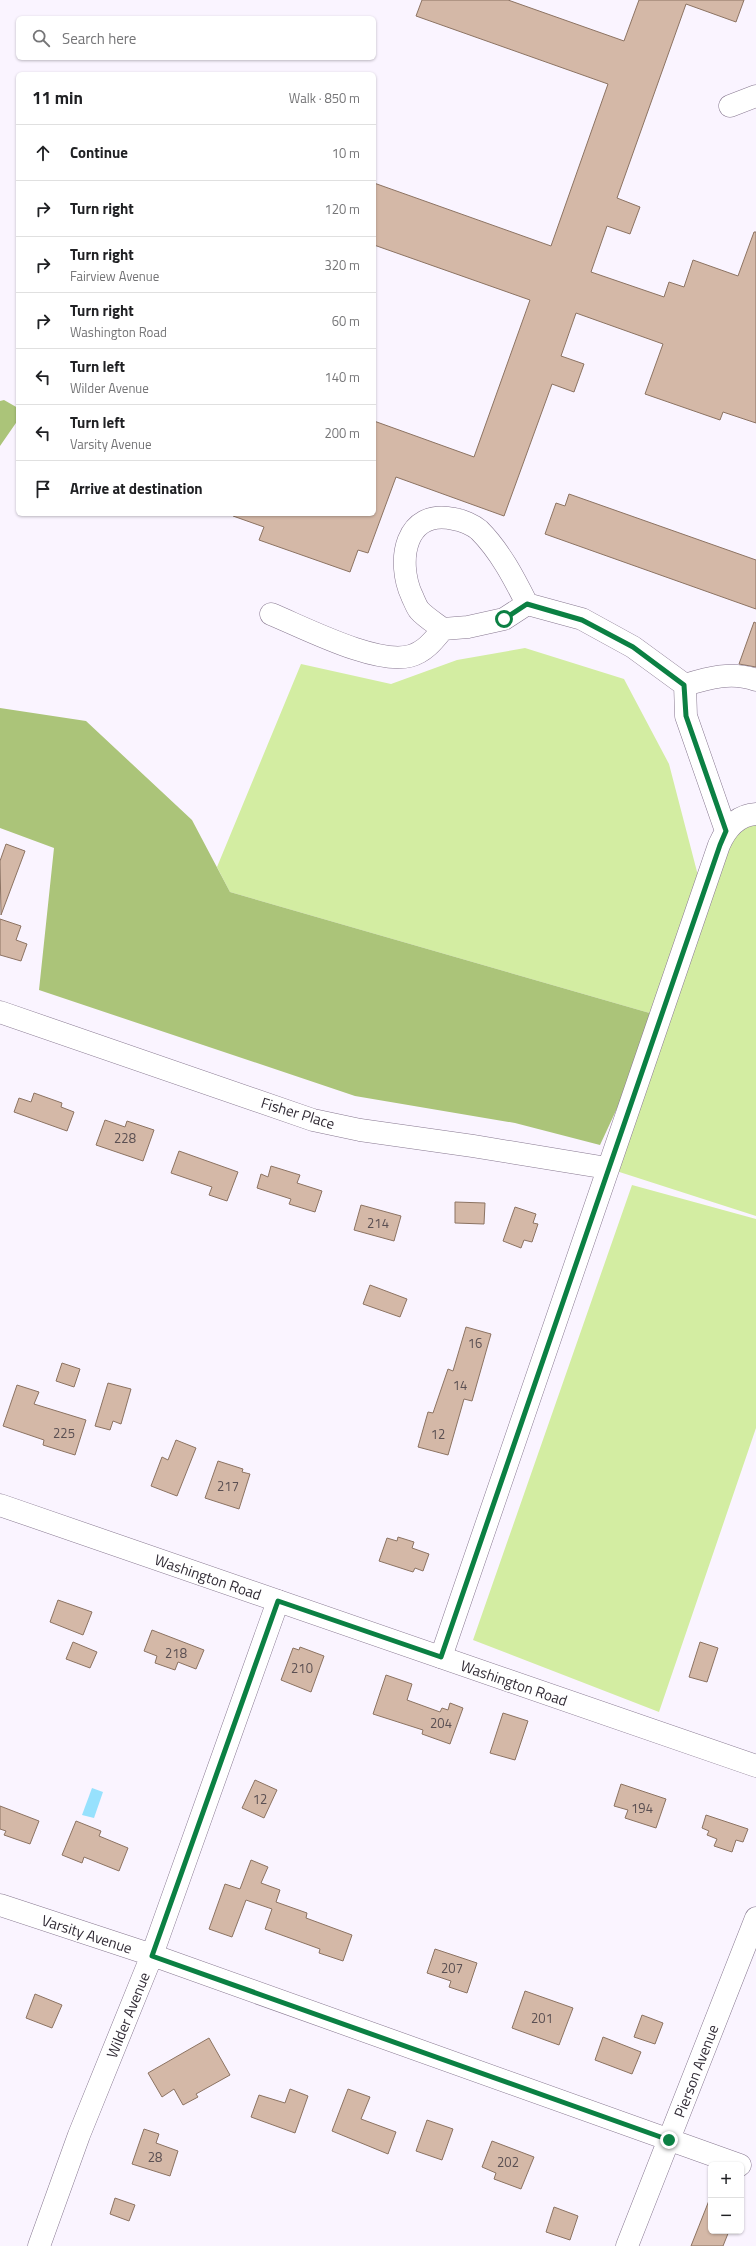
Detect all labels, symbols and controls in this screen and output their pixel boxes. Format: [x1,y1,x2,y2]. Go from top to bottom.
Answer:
search box [16,16,376,60]
icon: search [30,27,52,49]
text: Search here [62,27,136,50]
text: 11 min [32,85,83,111]
text: Walk · 850 m [289,88,360,108]
text: Continue [70,141,128,164]
icon: ahead [32,142,54,164]
text: 10 m [332,143,360,163]
text: Turn right [70,197,134,220]
icon: right [32,198,54,220]
text: 120 m [324,199,360,219]
text: Turn right [70,243,134,266]
icon: right [32,254,54,276]
text: 320 m [324,255,360,275]
text: Fairview Avenue [70,266,159,286]
text: Turn right [70,299,134,322]
icon: right [32,310,54,332]
text: 60 m [332,311,360,331]
text: Washington Road [70,322,167,342]
text: Turn left [70,355,125,378]
icon: left [32,366,54,388]
text: 140 m [324,367,360,387]
text: Wilder Avenue [70,378,149,398]
text: Turn left [70,411,125,434]
icon: left [32,422,54,444]
text: 200 m [324,423,360,443]
text: Varsity Avenue [70,434,151,454]
text: Arrive at destination [70,477,203,500]
icon: arrive [32,478,54,500]
route start [495,610,513,628]
street label: Fisher Place [258,1091,338,1135]
house number: 228 [114,1128,136,1148]
house number: 214 [367,1213,389,1233]
house number: 16 [468,1333,482,1353]
house number: 14 [453,1375,467,1395]
house number: 225 [53,1423,75,1443]
house number: 12 [431,1424,445,1444]
house number: 217 [217,1476,239,1496]
street label: Washington Road [151,1548,265,1606]
house number: 218 [165,1643,187,1663]
street label: Washington Road [457,1654,571,1712]
house number: 210 [291,1658,313,1678]
house number: 204 [430,1713,452,1733]
house number: 12 [253,1789,267,1809]
house number: 194 [631,1798,653,1818]
street label: Varsity Avenue [39,1909,135,1959]
house number: 207 [441,1958,463,1978]
street label: Wilder Avenue [100,1969,156,2061]
house number: 201 [531,2008,553,2028]
street label: Pierson Avenue [668,2021,724,2121]
route end [660,2131,678,2149]
house number: 28 [148,2147,162,2167]
house number: 202 [497,2152,519,2172]
map controls [708,2162,744,2234]
button: + [708,2162,744,2198]
button: − [708,2198,744,2234]

